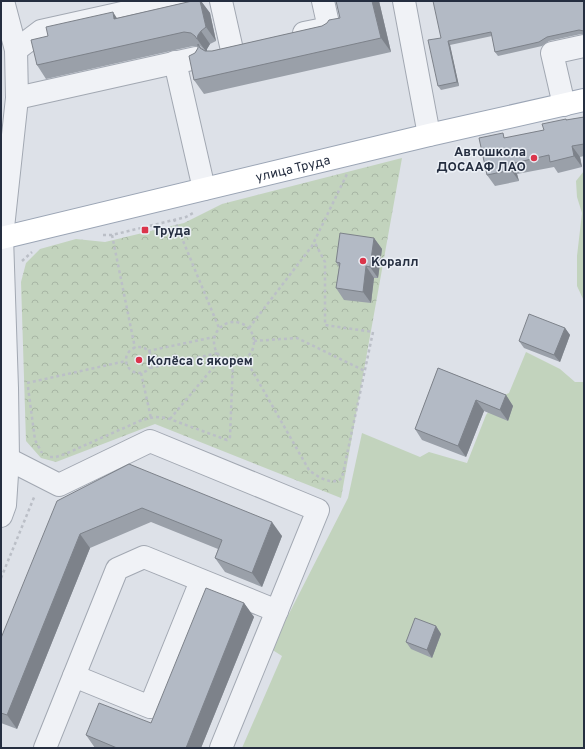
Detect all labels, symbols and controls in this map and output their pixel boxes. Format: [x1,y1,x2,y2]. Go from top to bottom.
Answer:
place label: Автошкола ДОСААФ ЛАО [437,145,526,176]
street label: улица Труда [254,153,332,186]
marker: Автошкола ДОСААФ ЛАО [529,153,539,163]
place label: Труда [153,224,191,240]
marker: Труда [140,225,150,235]
place label: Коралл [371,255,419,271]
marker: Коралл [358,256,368,266]
place label: Колёса с якорем [147,354,253,370]
marker: Колёса с якорем [134,355,144,365]

